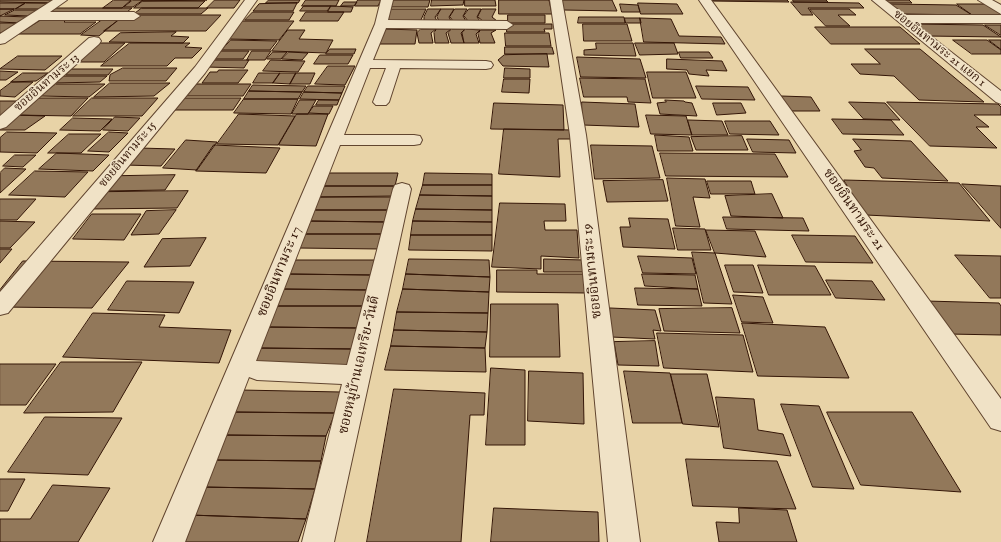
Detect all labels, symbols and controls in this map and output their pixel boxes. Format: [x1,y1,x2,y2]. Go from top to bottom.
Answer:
street label: ซอยอินทามระ 21 แยก 1 [890,7,988,91]
street label: ซอยอินทามระ 13 [12,51,82,115]
street label: ซอยอินทามระ 15 [96,119,160,191]
street label: ซอยอินทามระ 21 [819,166,887,254]
street label: ซอยอินทามระ 19 [580,223,606,319]
street label: ซอยอินทามระ 17 [254,224,306,320]
street label: ซอยหมู่บ้านเอเทรีย-วันดี [336,294,384,436]

